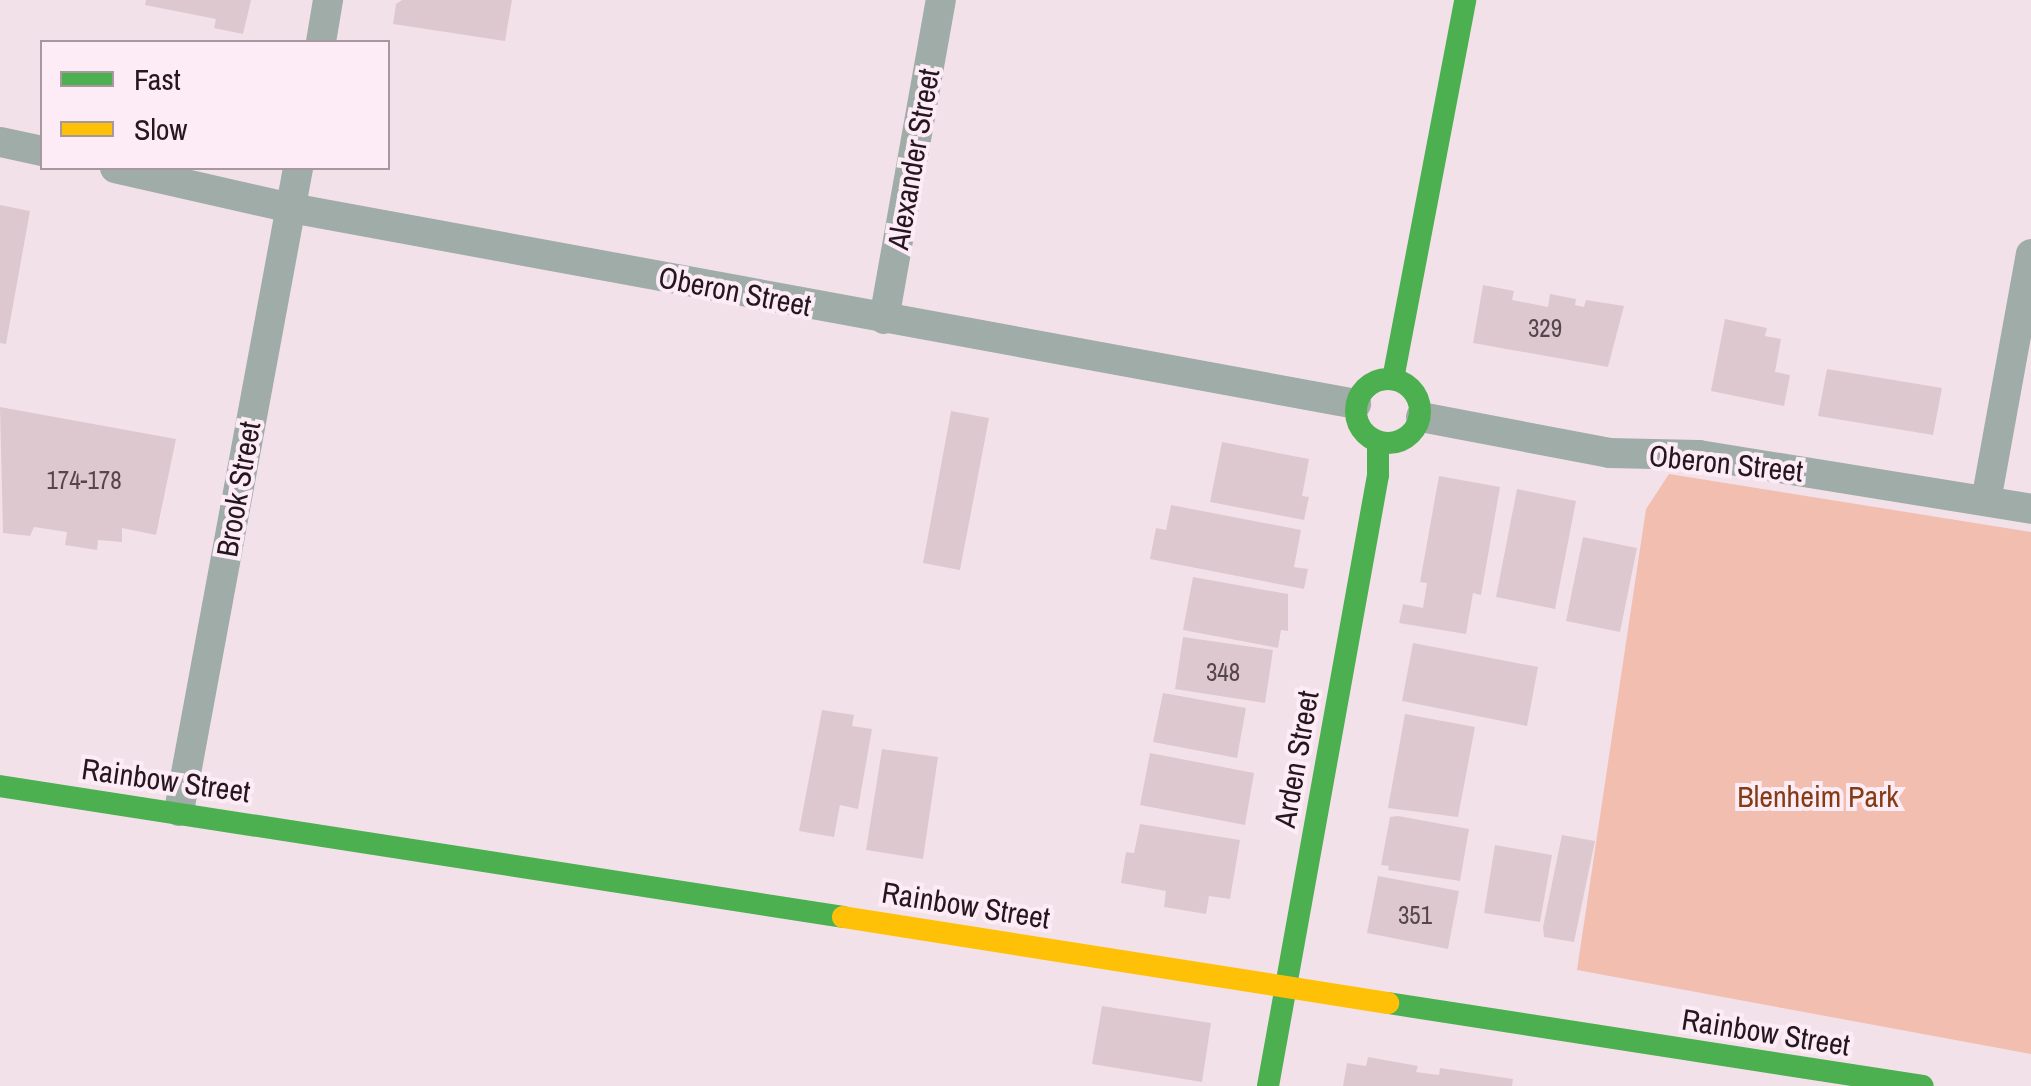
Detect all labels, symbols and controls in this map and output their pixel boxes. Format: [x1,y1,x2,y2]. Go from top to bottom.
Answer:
legend [40,40,390,170]
text: Fast [134,59,181,99]
street label: Alexander Street [879,66,947,252]
text: Slow [134,109,187,149]
street label: Oberon Street [656,259,814,323]
house number: 329 [1528,313,1562,343]
street label: Brook Street [208,419,268,559]
street label: Oberon Street [1647,437,1805,489]
house number: 174-178 [46,465,122,495]
house number: 348 [1206,657,1240,687]
street label: Arden Street [1266,688,1326,830]
street label: Rainbow Street [80,750,252,810]
park label: Blenheim Park [1737,778,1899,814]
street label: Rainbow Street [879,874,1053,936]
house number: 351 [1398,900,1432,930]
street label: Rainbow Street [1679,1001,1853,1063]

